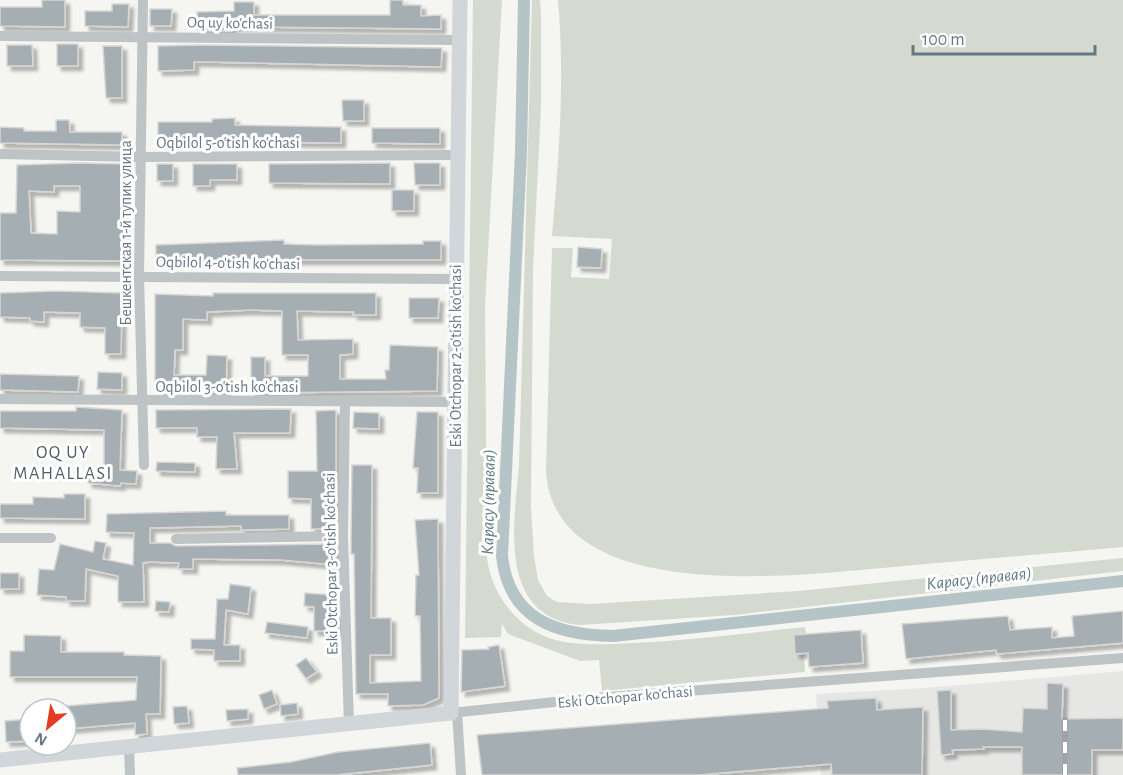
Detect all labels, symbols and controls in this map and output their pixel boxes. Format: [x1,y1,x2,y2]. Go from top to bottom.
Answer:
street label: Oq uy ko'chasi [187,14,273,33]
scale bar [913,18,1094,56]
text: 100 m [922,31,965,49]
street label: Oqbilol 5-o'tish ko'chasi [156,135,300,151]
street label: Бешкентская 1-й тупик улица [118,140,135,326]
street label: Oqbilol 4-o'tish ko'chasi [156,254,300,272]
street label: Eski Otchopar 2-o'tish ko'chasi [448,264,464,448]
street label: Oqbilol 3-o'tish ko'chasi [155,379,299,395]
district label: OQ UY MAHALLASI [13,444,113,483]
water label: Карасу (правая) [479,449,499,555]
street label: Eski Otchopar 3-o'tish ko'chasi [321,473,341,655]
water label: Карасу (правая) [926,565,1033,593]
street label: Eski Otchopar ko'chasi [557,683,693,711]
north arrow [18,697,78,757]
text: N [32,729,50,749]

